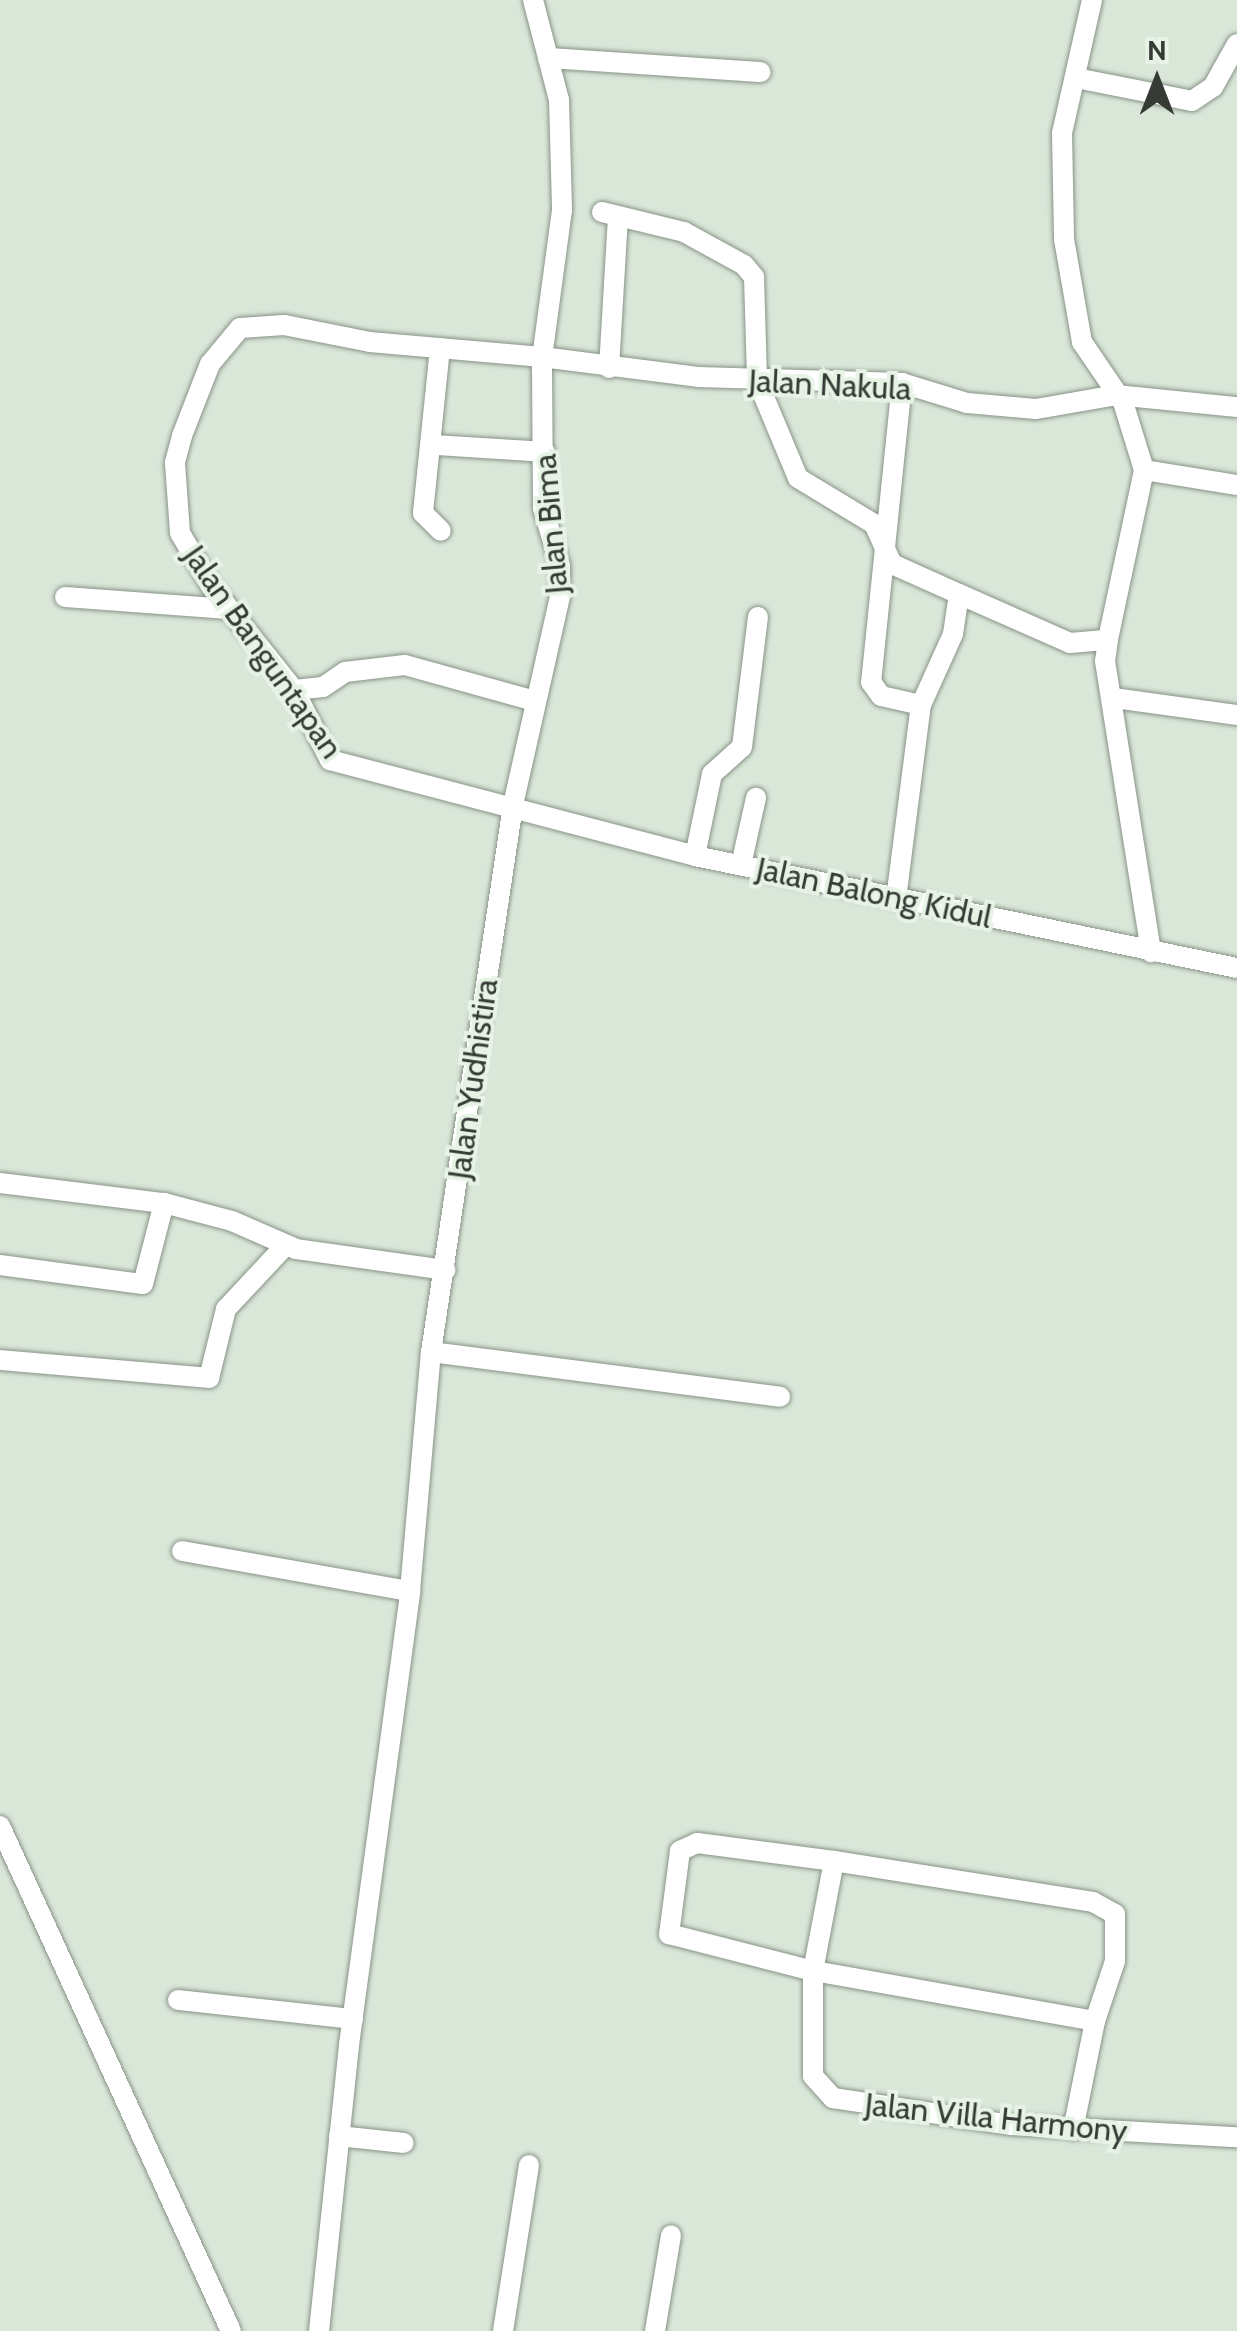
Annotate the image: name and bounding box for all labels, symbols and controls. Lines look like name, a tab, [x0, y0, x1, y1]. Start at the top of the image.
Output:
north arrow	[1107, 30, 1207, 130]
text: N	[1147, 33, 1167, 67]
street label: Jalan Nakula	[748, 362, 912, 408]
street label: Jalan Bima	[526, 452, 576, 596]
street label: Jalan Banguntapan	[175, 538, 351, 766]
street label: Jalan Balong Kidul	[753, 849, 995, 937]
street label: Jalan Yudhistira	[440, 976, 506, 1182]
street label: Jalan Villa Harmony	[863, 2085, 1129, 2151]

